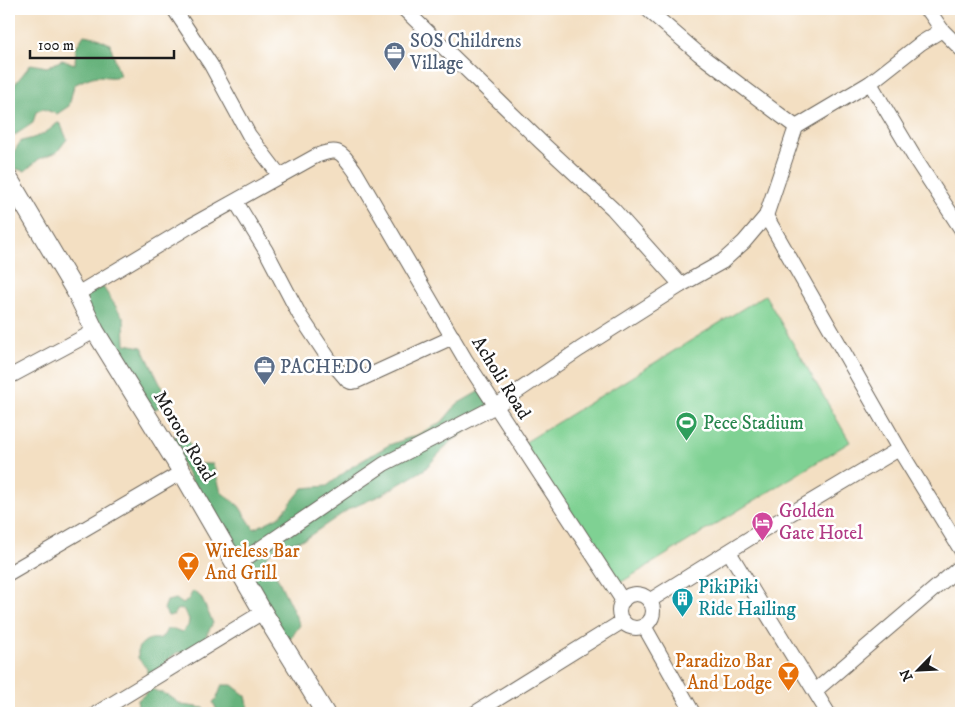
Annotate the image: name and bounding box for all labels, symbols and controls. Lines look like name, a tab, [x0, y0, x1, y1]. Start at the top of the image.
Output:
scale bar	[30, 28, 174, 60]
place label: SOS Childrens Village	[409, 30, 521, 75]
text: 100 m	[38, 36, 74, 55]
office icon: SOS Childrens Village	[382, 40, 406, 71]
street label: Acholi Road	[467, 332, 536, 424]
office icon: PACHEDO	[252, 355, 276, 386]
place label: PACHEDO	[280, 356, 372, 379]
street label: Moroto Road	[148, 387, 220, 486]
sports icon: Pece Stadium	[675, 411, 699, 442]
place label: Pece Stadium	[703, 412, 804, 435]
place label: Golden Gate Hotel	[779, 500, 863, 545]
hotel icon: Golden Gate Hotel	[751, 510, 775, 541]
place label: Wireless Bar And Grill	[204, 540, 300, 585]
bar icon: Wireless Bar And Grill	[177, 550, 201, 581]
place label: PikiPiki Ride Hailing	[698, 576, 796, 621]
building icon: PikiPiki Ride Hailing	[670, 586, 694, 617]
north arrow	[892, 644, 942, 694]
place label: Paradizo Bar And Lodge	[675, 650, 772, 695]
bar icon: Paradizo Bar And Lodge	[776, 660, 800, 691]
text: N	[896, 666, 918, 684]

